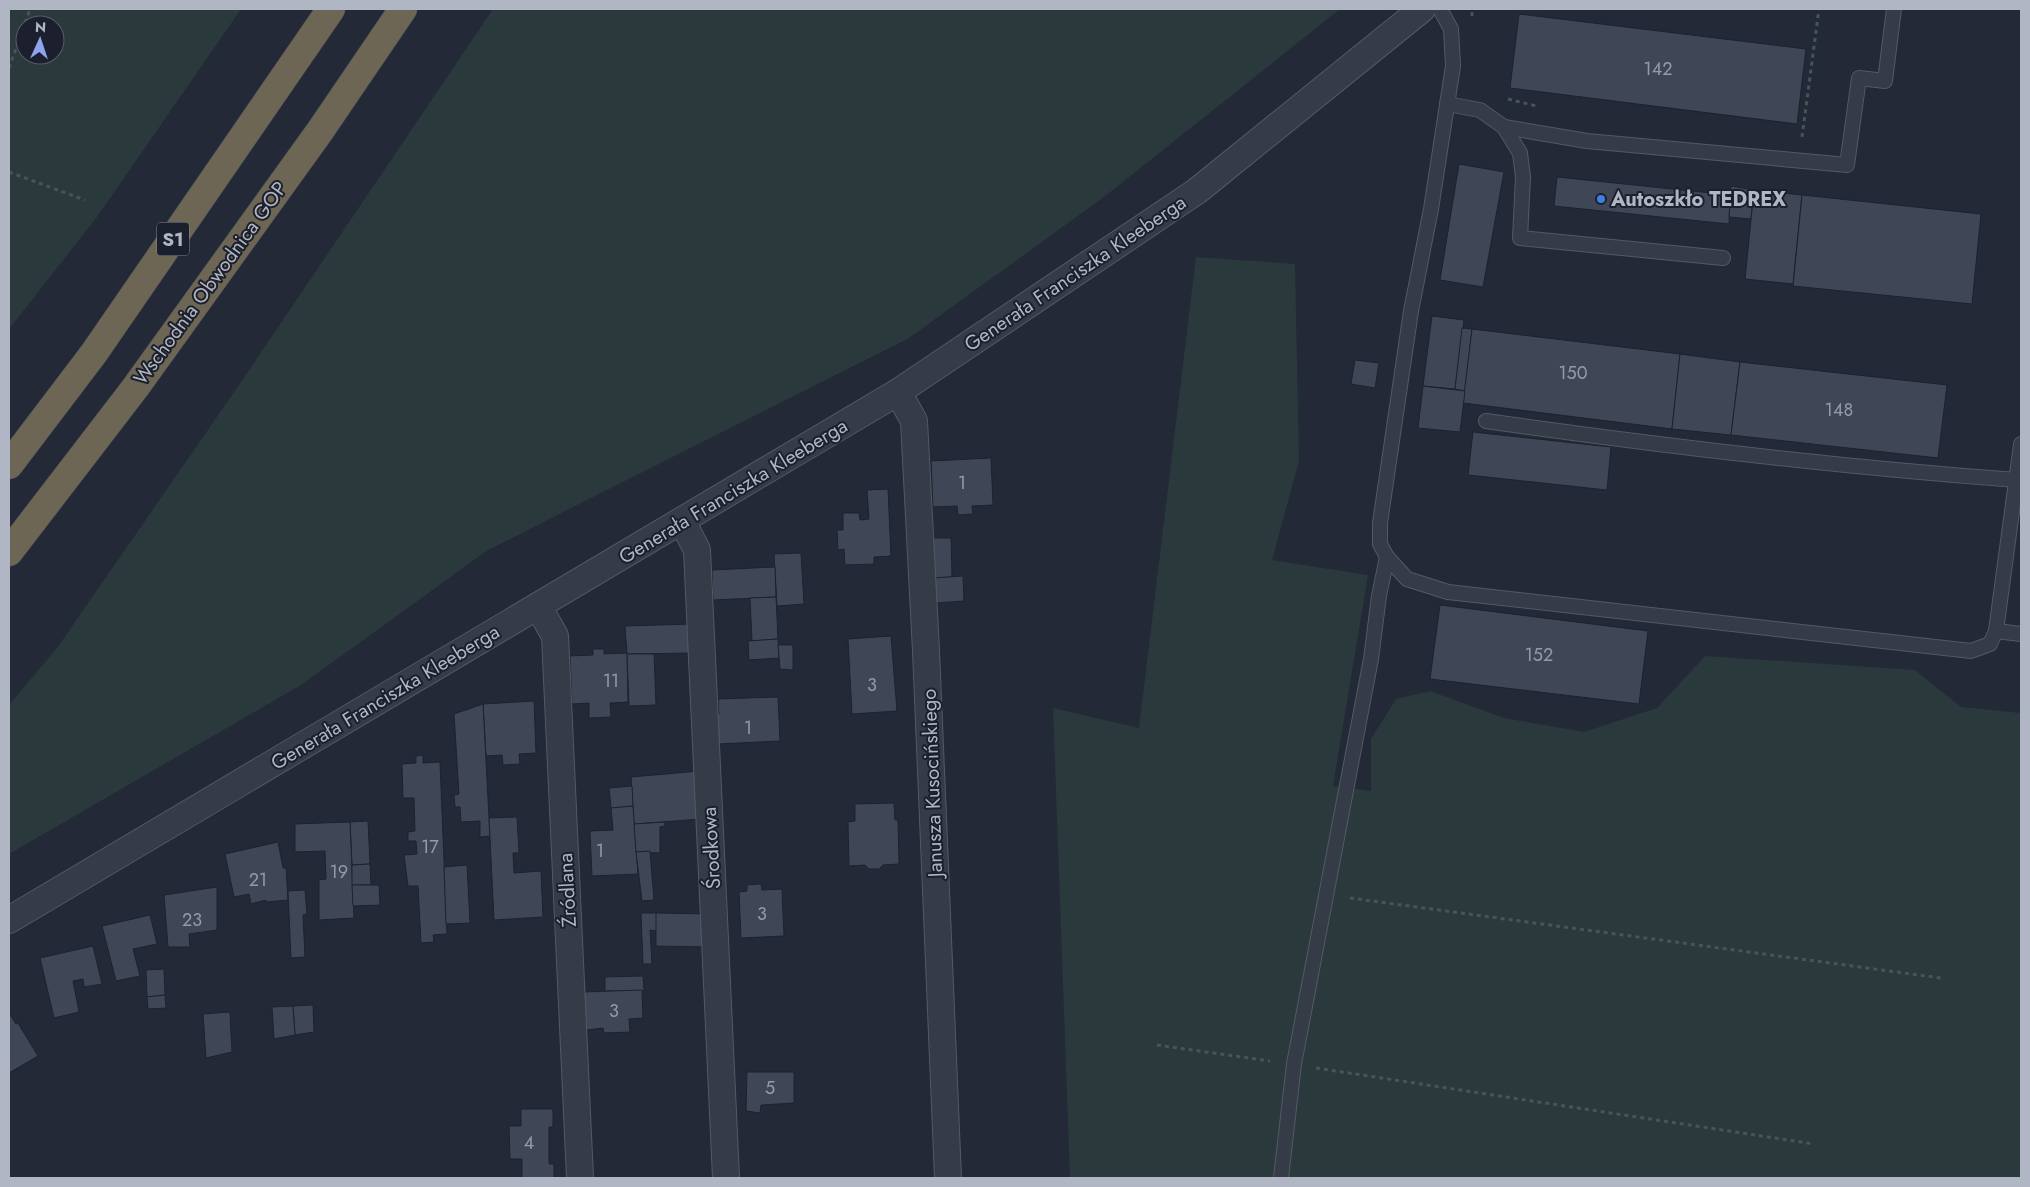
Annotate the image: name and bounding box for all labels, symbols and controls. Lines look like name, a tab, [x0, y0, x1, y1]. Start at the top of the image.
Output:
north arrow	[15, 15, 65, 65]
text: N	[35, 17, 47, 37]
house number: 142	[1644, 56, 1672, 82]
street label: Wschodnia Obwodnica GOP	[127, 176, 294, 391]
place label: Autoszkło TEDREX	[1610, 185, 1786, 214]
street label: Generała Franciszka Kleeberga	[959, 188, 1192, 359]
marker: Autoszkło TEDREX	[1595, 193, 1607, 205]
road number: S1	[157, 222, 189, 255]
house number: 150	[1558, 360, 1588, 386]
house number: 148	[1825, 397, 1853, 423]
street label: Generała Franciszka Kleeberga	[613, 412, 853, 571]
house number: 1	[958, 470, 966, 496]
street label: Generała Franciszka Kleeberga	[265, 618, 505, 777]
house number: 152	[1525, 642, 1553, 668]
house number: 11	[603, 668, 619, 694]
house number: 3	[867, 672, 877, 698]
street label: Janusza Kusocińskiego	[915, 688, 950, 881]
house number: 1	[744, 715, 752, 741]
street label: Środkowa	[695, 806, 728, 890]
house number: 17	[421, 834, 439, 860]
house number: 1	[596, 838, 604, 864]
street label: Źródlana	[551, 852, 584, 928]
house number: 19	[330, 859, 348, 885]
house number: 21	[249, 867, 267, 893]
house number: 3	[757, 901, 767, 927]
house number: 23	[182, 907, 202, 933]
house number: 3	[609, 998, 619, 1024]
house number: 5	[765, 1075, 775, 1101]
house number: 4	[524, 1130, 534, 1156]

